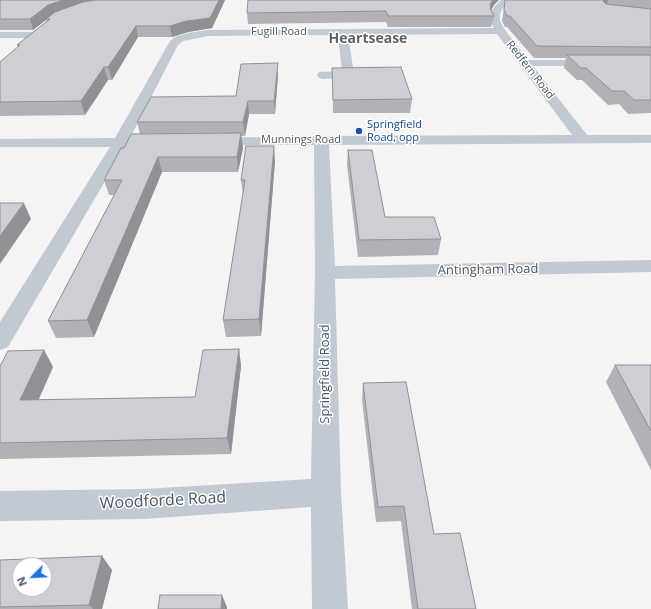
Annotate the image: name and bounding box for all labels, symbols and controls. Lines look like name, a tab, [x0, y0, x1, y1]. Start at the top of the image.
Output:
street label: Fugill Road	[251, 25, 307, 39]
district label: Heartsease	[329, 31, 407, 47]
street label: Redfern Road	[503, 38, 557, 102]
place label: Springfield Road, opp	[367, 118, 422, 144]
marker: Springfield Road, opp	[354, 126, 364, 136]
street label: Munnings Road	[261, 133, 341, 147]
street label: Antingham Road	[437, 261, 539, 279]
street label: Springfield Road	[317, 324, 333, 424]
street label: Woodforde Road	[99, 488, 227, 514]
north arrow	[12, 557, 52, 597]
text: N	[13, 575, 30, 589]

